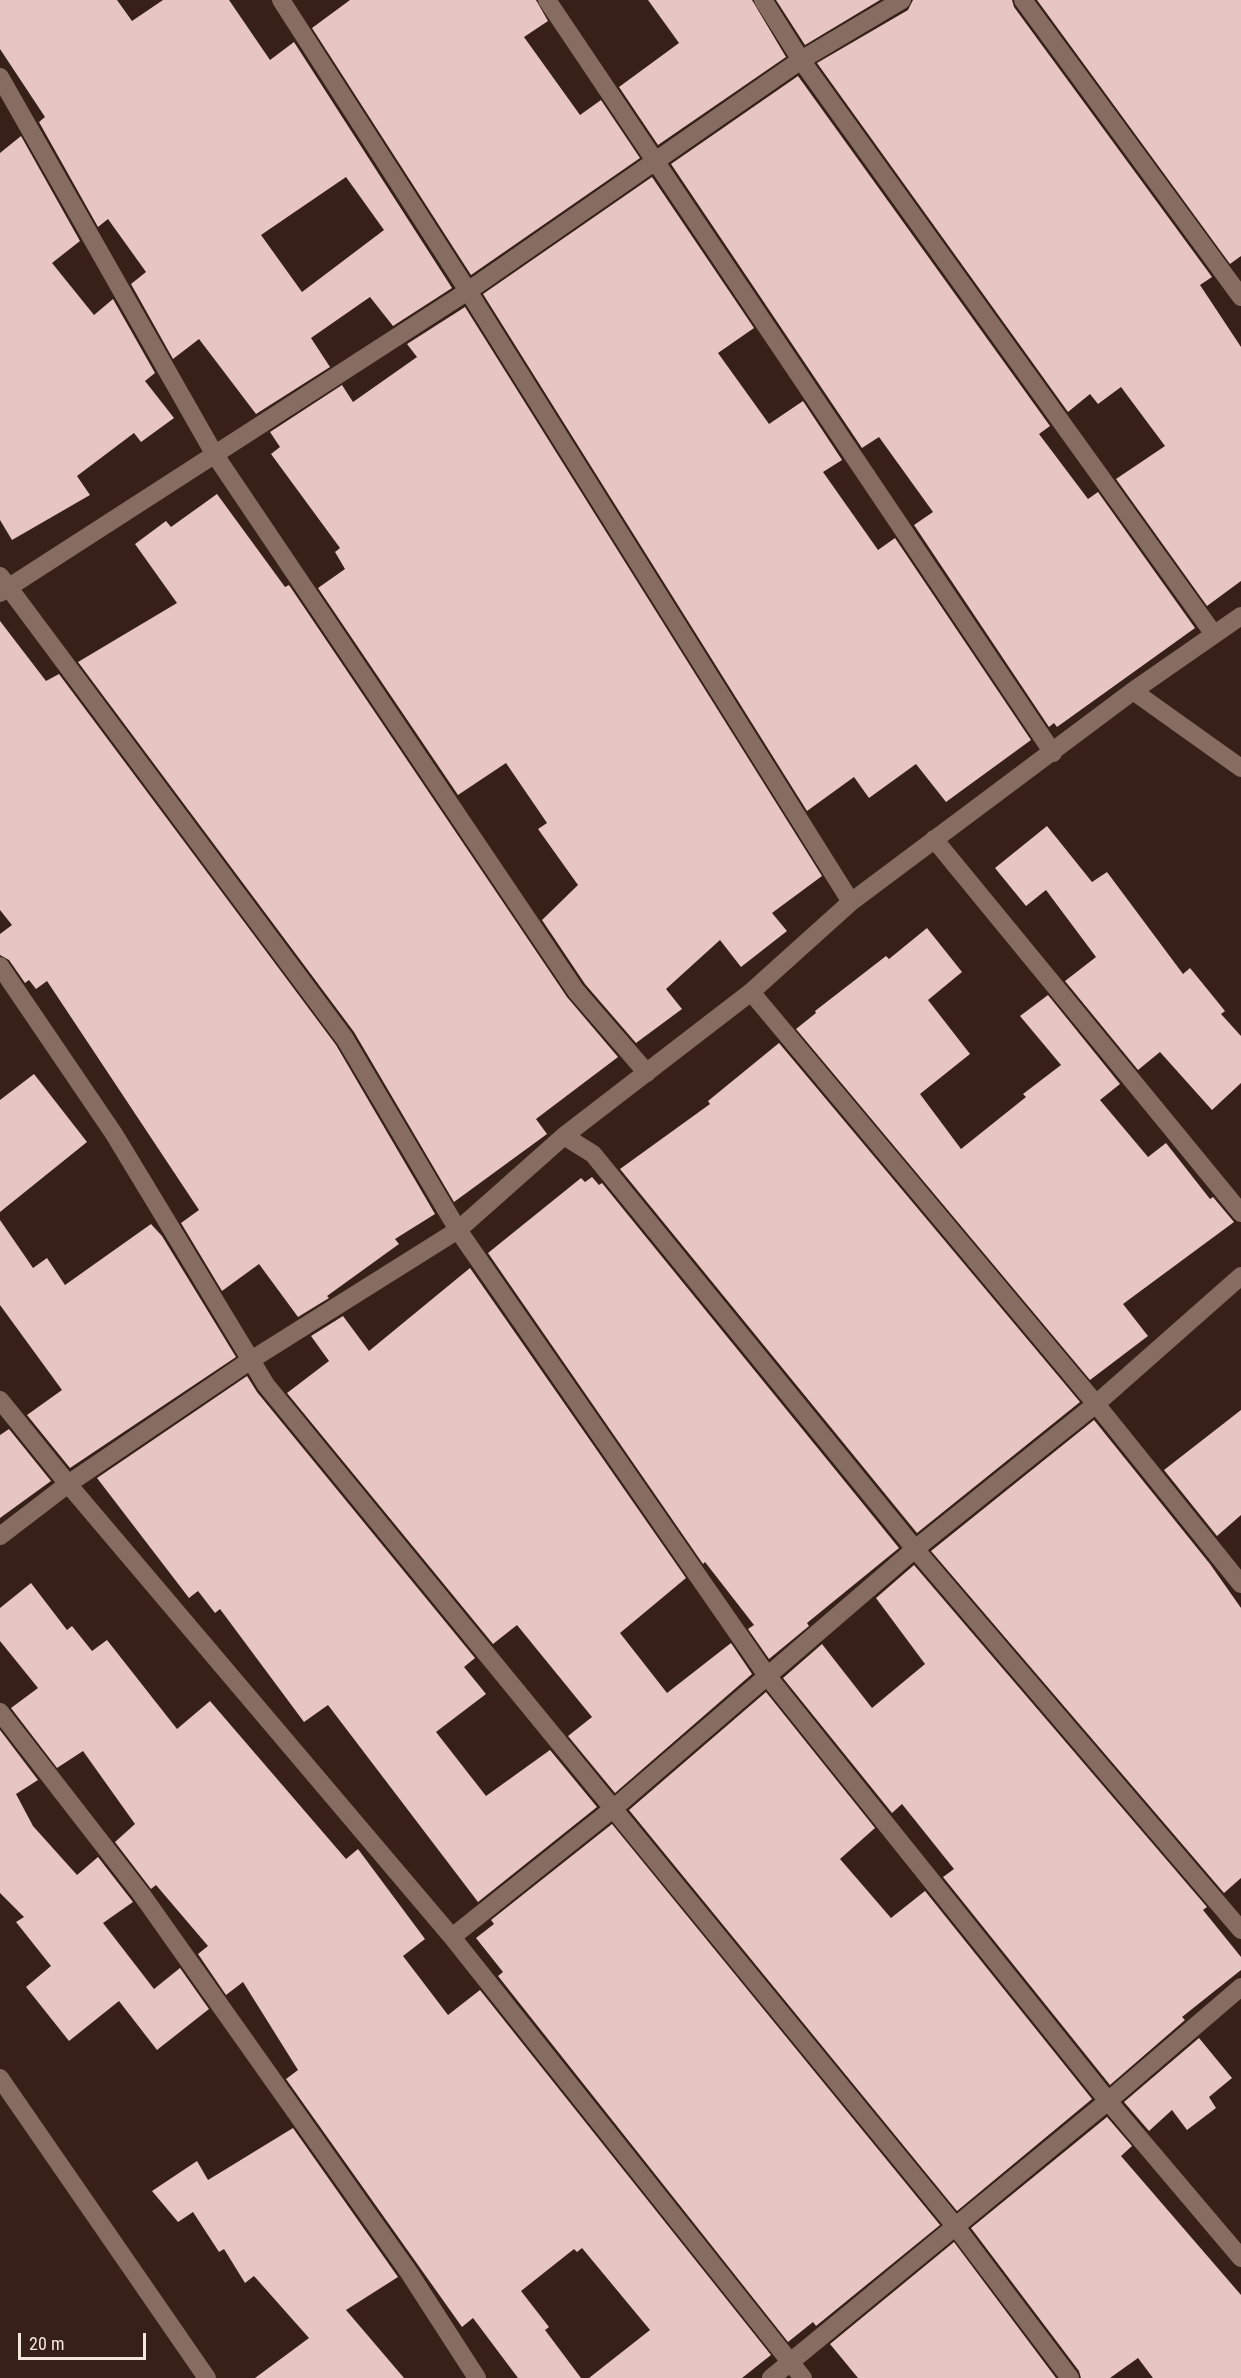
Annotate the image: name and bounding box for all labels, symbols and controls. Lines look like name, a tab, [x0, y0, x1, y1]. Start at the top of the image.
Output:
scale bar	[21, 2321, 148, 2359]
text: 20 m	[29, 2333, 64, 2354]

